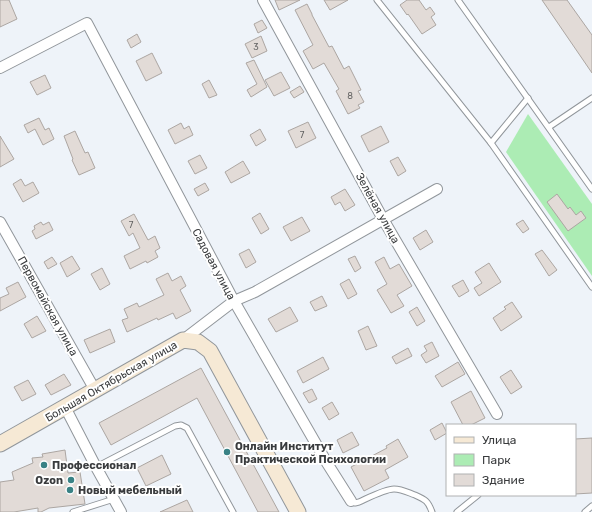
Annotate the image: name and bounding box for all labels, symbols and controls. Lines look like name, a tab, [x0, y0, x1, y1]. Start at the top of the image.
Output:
house number: 3	[253, 42, 259, 52]
house number: 8	[347, 91, 353, 101]
house number: 7	[300, 130, 305, 140]
street label: Зелёная улица	[353, 171, 402, 246]
house number: 7	[129, 220, 134, 230]
street label: Садовая улица	[189, 226, 238, 302]
street label: Первомайская улица	[15, 254, 80, 358]
street label: Большая Октябрьская улица	[43, 338, 180, 425]
legend	[446, 424, 576, 496]
text: Улица	[482, 433, 516, 447]
place label: Онлайн Институт Практической Психологии	[235, 440, 386, 466]
marker: Онлайн Институт Практической Психологии	[222, 447, 232, 457]
text: Парк	[482, 453, 511, 467]
place label: Профессионал	[52, 459, 136, 472]
marker: Профессионал	[39, 460, 49, 470]
text: Здание	[482, 473, 525, 487]
place label: Ozon	[35, 474, 63, 487]
marker: Ozon	[66, 475, 76, 485]
place label: Новый мебельный	[78, 484, 182, 497]
marker: Новый мебельный	[65, 485, 75, 495]

